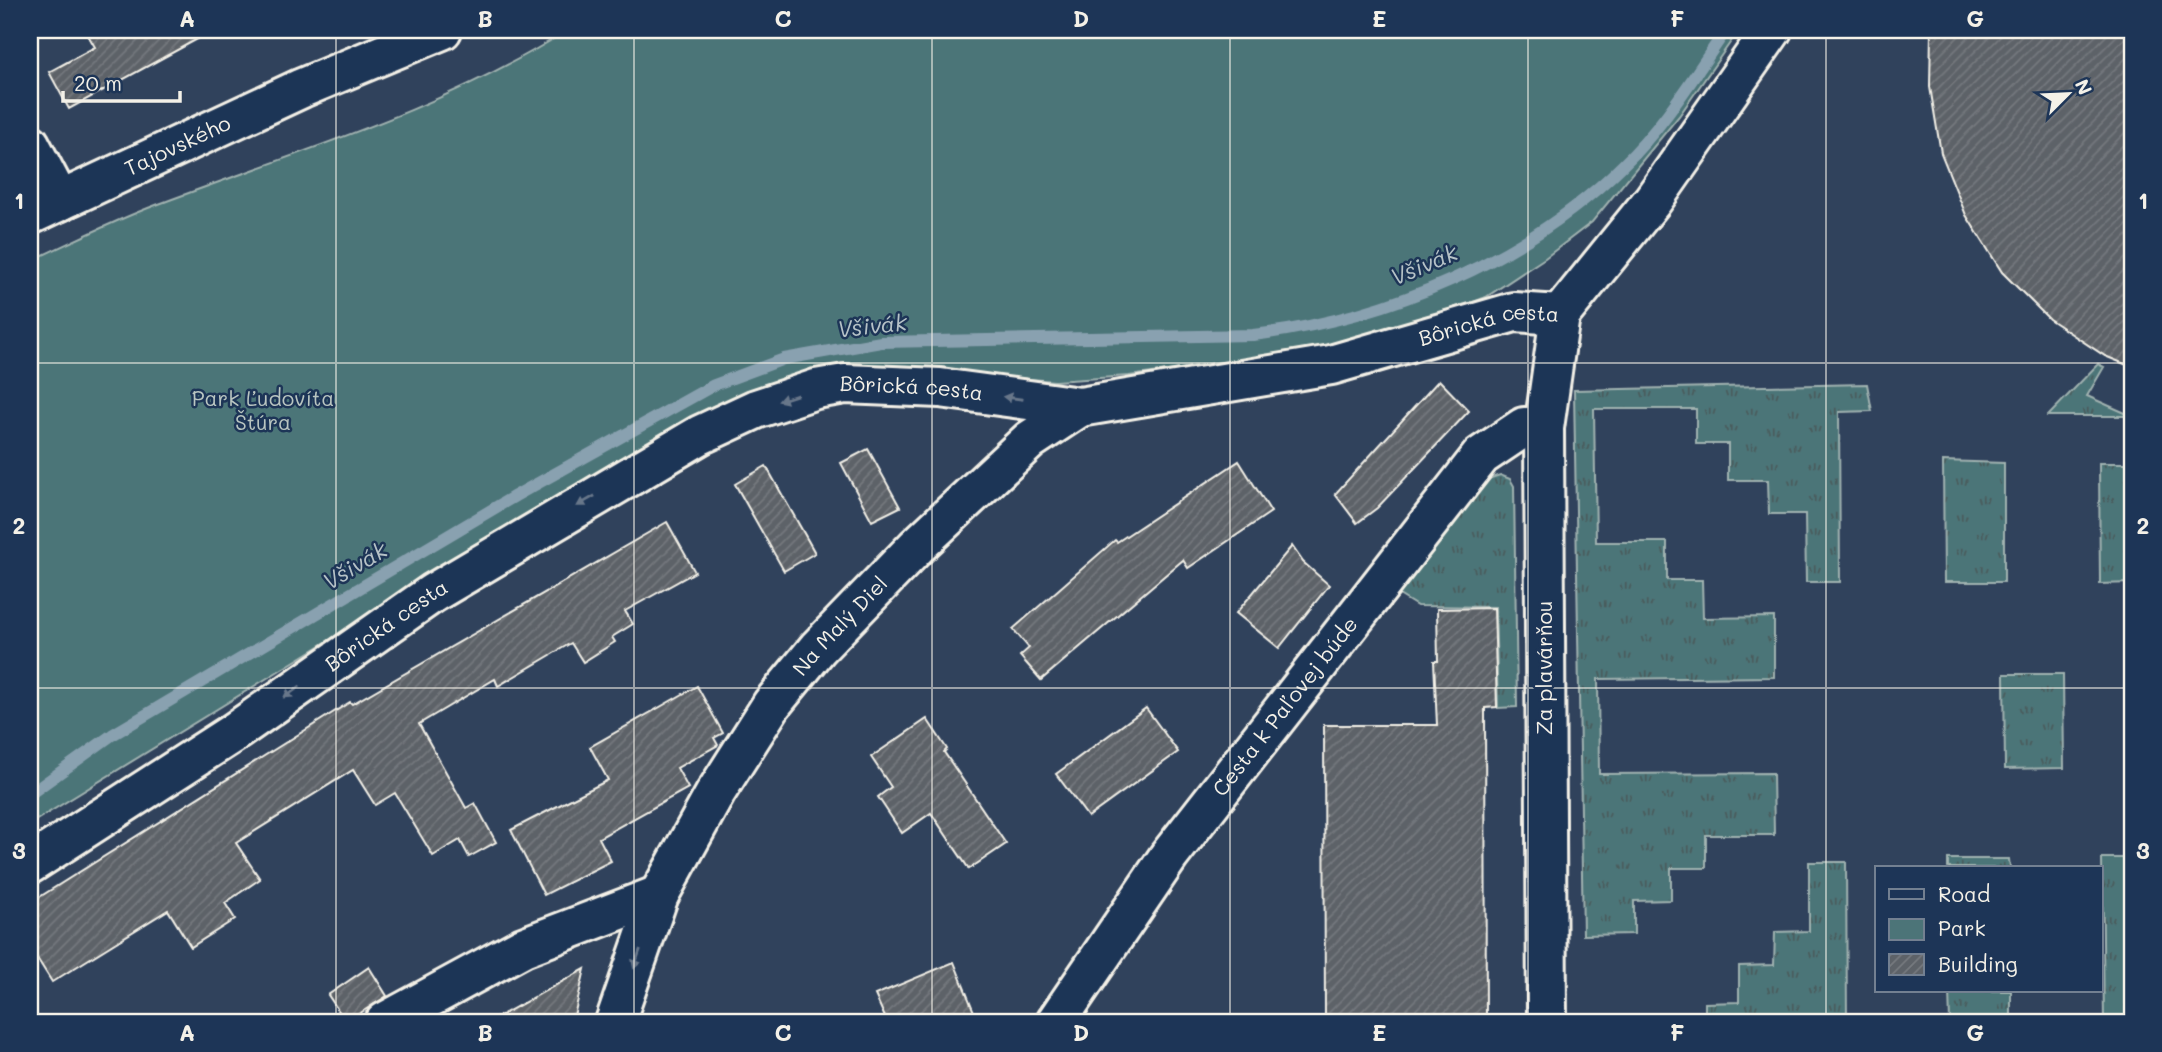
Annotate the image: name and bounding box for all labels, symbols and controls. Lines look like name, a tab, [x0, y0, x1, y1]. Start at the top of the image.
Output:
text: A	[179, 3, 195, 33]
text: B	[477, 3, 493, 33]
text: C	[774, 3, 792, 33]
text: D	[1073, 3, 1089, 33]
text: E	[1372, 3, 1386, 33]
text: F	[1670, 3, 1684, 33]
text: G	[1966, 3, 1984, 33]
scale bar	[63, 60, 180, 104]
north arrow	[2032, 60, 2102, 130]
text: 20 m	[74, 69, 122, 96]
text: N	[2070, 75, 2098, 99]
street label: Tajovského	[120, 108, 234, 181]
text: 1	[14, 185, 24, 215]
text: 1	[2138, 185, 2148, 215]
water label: Všivák	[1385, 236, 1463, 292]
street label: Bôrická cesta	[1415, 297, 1560, 351]
water label: Všivák	[835, 306, 909, 344]
street label: Bôrická cesta	[839, 369, 985, 406]
park label: Park Ľudovíta Štúra	[192, 384, 334, 435]
one-way arrow	[1002, 393, 1024, 404]
one-way arrow	[777, 394, 798, 404]
one-way arrow	[576, 495, 595, 507]
text: 2	[13, 510, 25, 540]
text: 2	[2137, 510, 2149, 540]
water label: Všivák	[317, 534, 393, 596]
street label: Na Malý Diel	[786, 570, 893, 681]
street label: Bôrická cesta	[319, 572, 452, 677]
street label: Za plavárňou	[1530, 601, 1557, 735]
street label: Cesta k Paľovej búde	[1206, 611, 1363, 801]
one-way arrow	[283, 685, 301, 699]
text: 3	[12, 835, 26, 865]
text: 3	[2136, 835, 2150, 865]
legend	[1875, 866, 2102, 992]
text: Road	[1938, 880, 1990, 907]
text: Park	[1938, 914, 1986, 941]
one-way arrow	[631, 948, 642, 969]
text: Building	[1938, 950, 2018, 977]
text: A	[179, 1017, 195, 1047]
text: B	[477, 1017, 493, 1047]
text: C	[774, 1017, 792, 1047]
text: D	[1073, 1017, 1089, 1047]
text: E	[1372, 1017, 1386, 1047]
text: F	[1670, 1017, 1684, 1047]
text: G	[1966, 1017, 1984, 1047]

